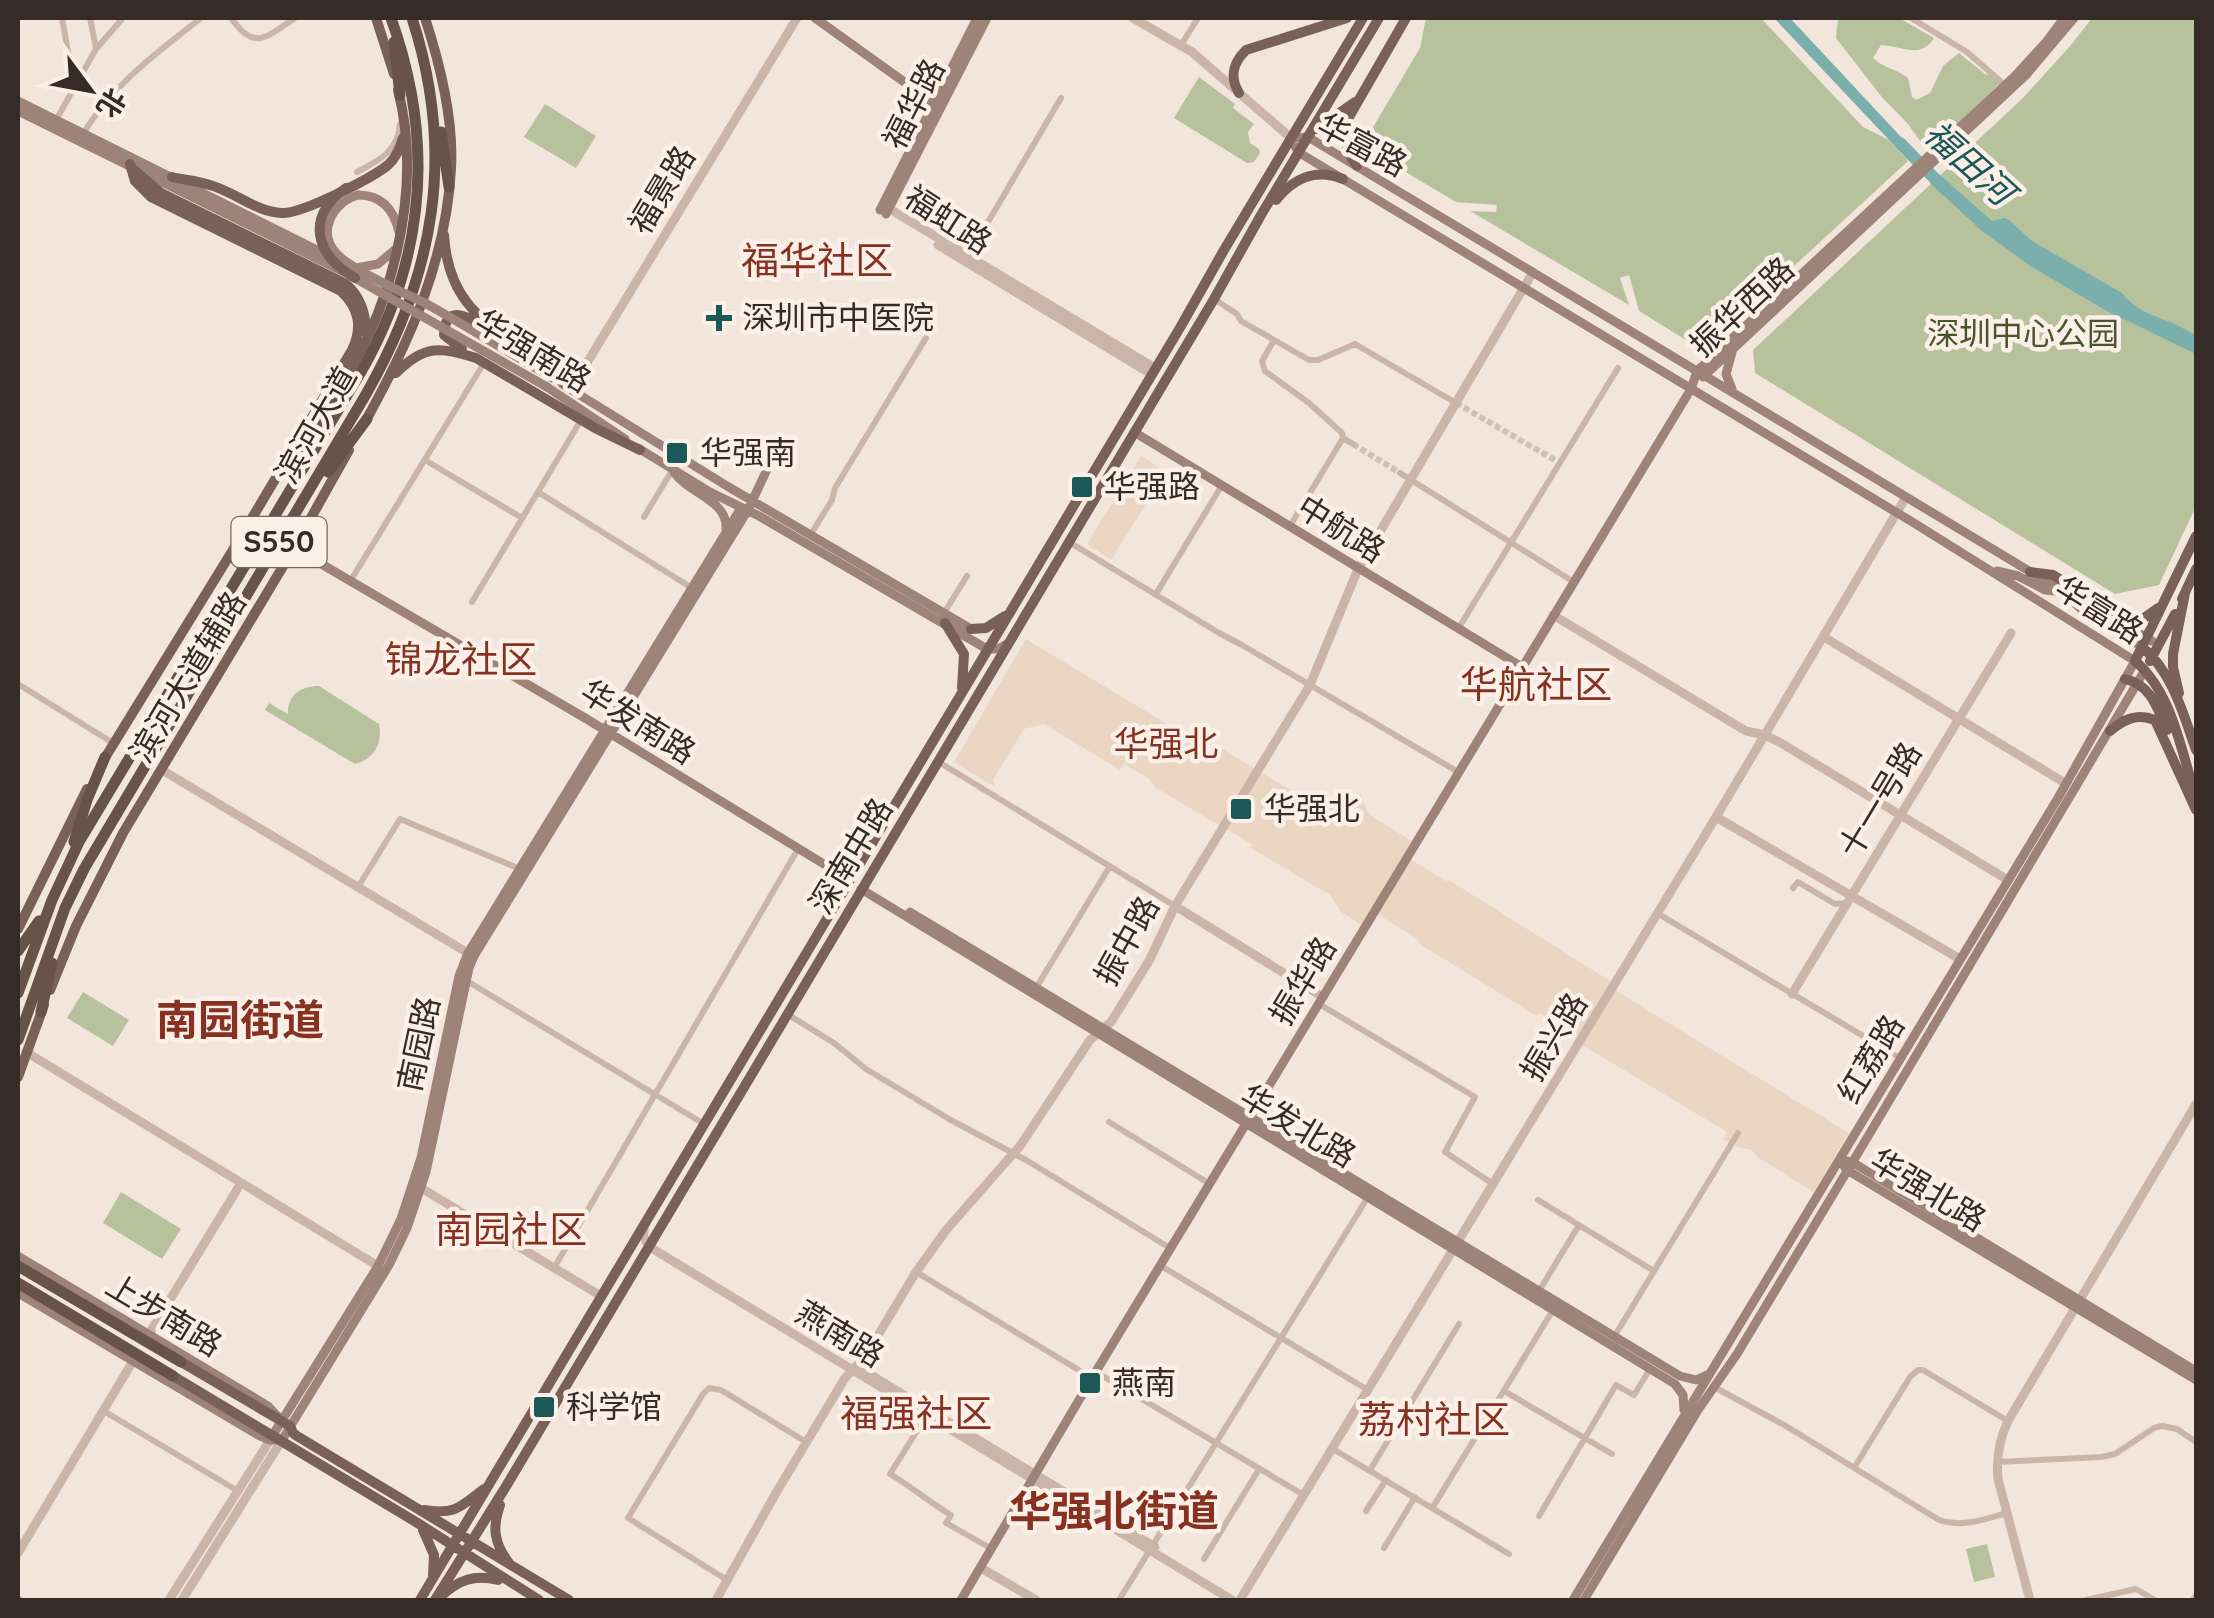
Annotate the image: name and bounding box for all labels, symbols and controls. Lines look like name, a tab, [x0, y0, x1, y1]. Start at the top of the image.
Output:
north arrow	[40, 40, 140, 140]
street label: 福华路	[873, 52, 953, 155]
text: 北	[89, 82, 134, 125]
street label: 华富路	[1311, 104, 1414, 184]
water label: 福田河	[1916, 111, 2028, 218]
street label: 福景路	[619, 138, 703, 241]
street label: 福虹路	[897, 176, 1000, 262]
district label: 福华社区	[741, 236, 893, 284]
street label: 振华西路	[1681, 248, 1802, 365]
place label: 深圳市中医院	[742, 297, 934, 337]
street label: 华强南路	[468, 300, 599, 400]
marker: 深圳市中医院	[706, 305, 732, 331]
park label: 深圳中心公园	[1927, 313, 2119, 353]
street label: 滨河大道	[266, 359, 364, 490]
place label: 华强南	[700, 432, 796, 472]
marker: 华强南	[664, 440, 690, 466]
place label: 华强路	[1104, 466, 1200, 506]
marker: 华强路	[1069, 474, 1095, 500]
street label: 中航路	[1290, 486, 1393, 571]
road number: S550	[232, 517, 326, 567]
street label: 华富路	[2048, 567, 2151, 652]
street label: 滨河大道辅路	[121, 584, 254, 769]
district label: 锦龙社区	[385, 635, 537, 683]
district label: 华航社区	[1460, 660, 1612, 708]
street label: 华发南路	[574, 670, 703, 772]
district label: 华强北	[1113, 721, 1219, 765]
street label: 十一号路	[1829, 734, 1929, 865]
place label: 华强北	[1264, 788, 1360, 828]
street label: 深南中路	[800, 790, 900, 921]
marker: 华强北	[1228, 796, 1254, 822]
street label: 振中路	[1085, 889, 1167, 992]
street label: 振华路	[1260, 929, 1344, 1032]
street label: 振兴路	[1511, 985, 1595, 1088]
district label: 南园街道	[156, 993, 324, 1046]
street label: 南园路	[388, 993, 448, 1095]
street label: 红荔路	[1828, 1007, 1912, 1110]
street label: 华发北路	[1233, 1075, 1364, 1175]
street label: 华强北路	[1863, 1139, 1994, 1239]
district label: 南园社区	[435, 1205, 587, 1253]
street label: 上步南路	[99, 1264, 230, 1364]
street label: 燕南路	[789, 1291, 892, 1375]
place label: 燕南	[1112, 1362, 1176, 1402]
marker: 燕南	[1077, 1370, 1103, 1396]
place label: 科学馆	[566, 1386, 662, 1426]
district label: 福强社区	[840, 1389, 992, 1437]
marker: 科学馆	[531, 1394, 557, 1420]
district label: 荔村社区	[1358, 1395, 1510, 1443]
district label: 华强北街道	[1009, 1484, 1219, 1537]

